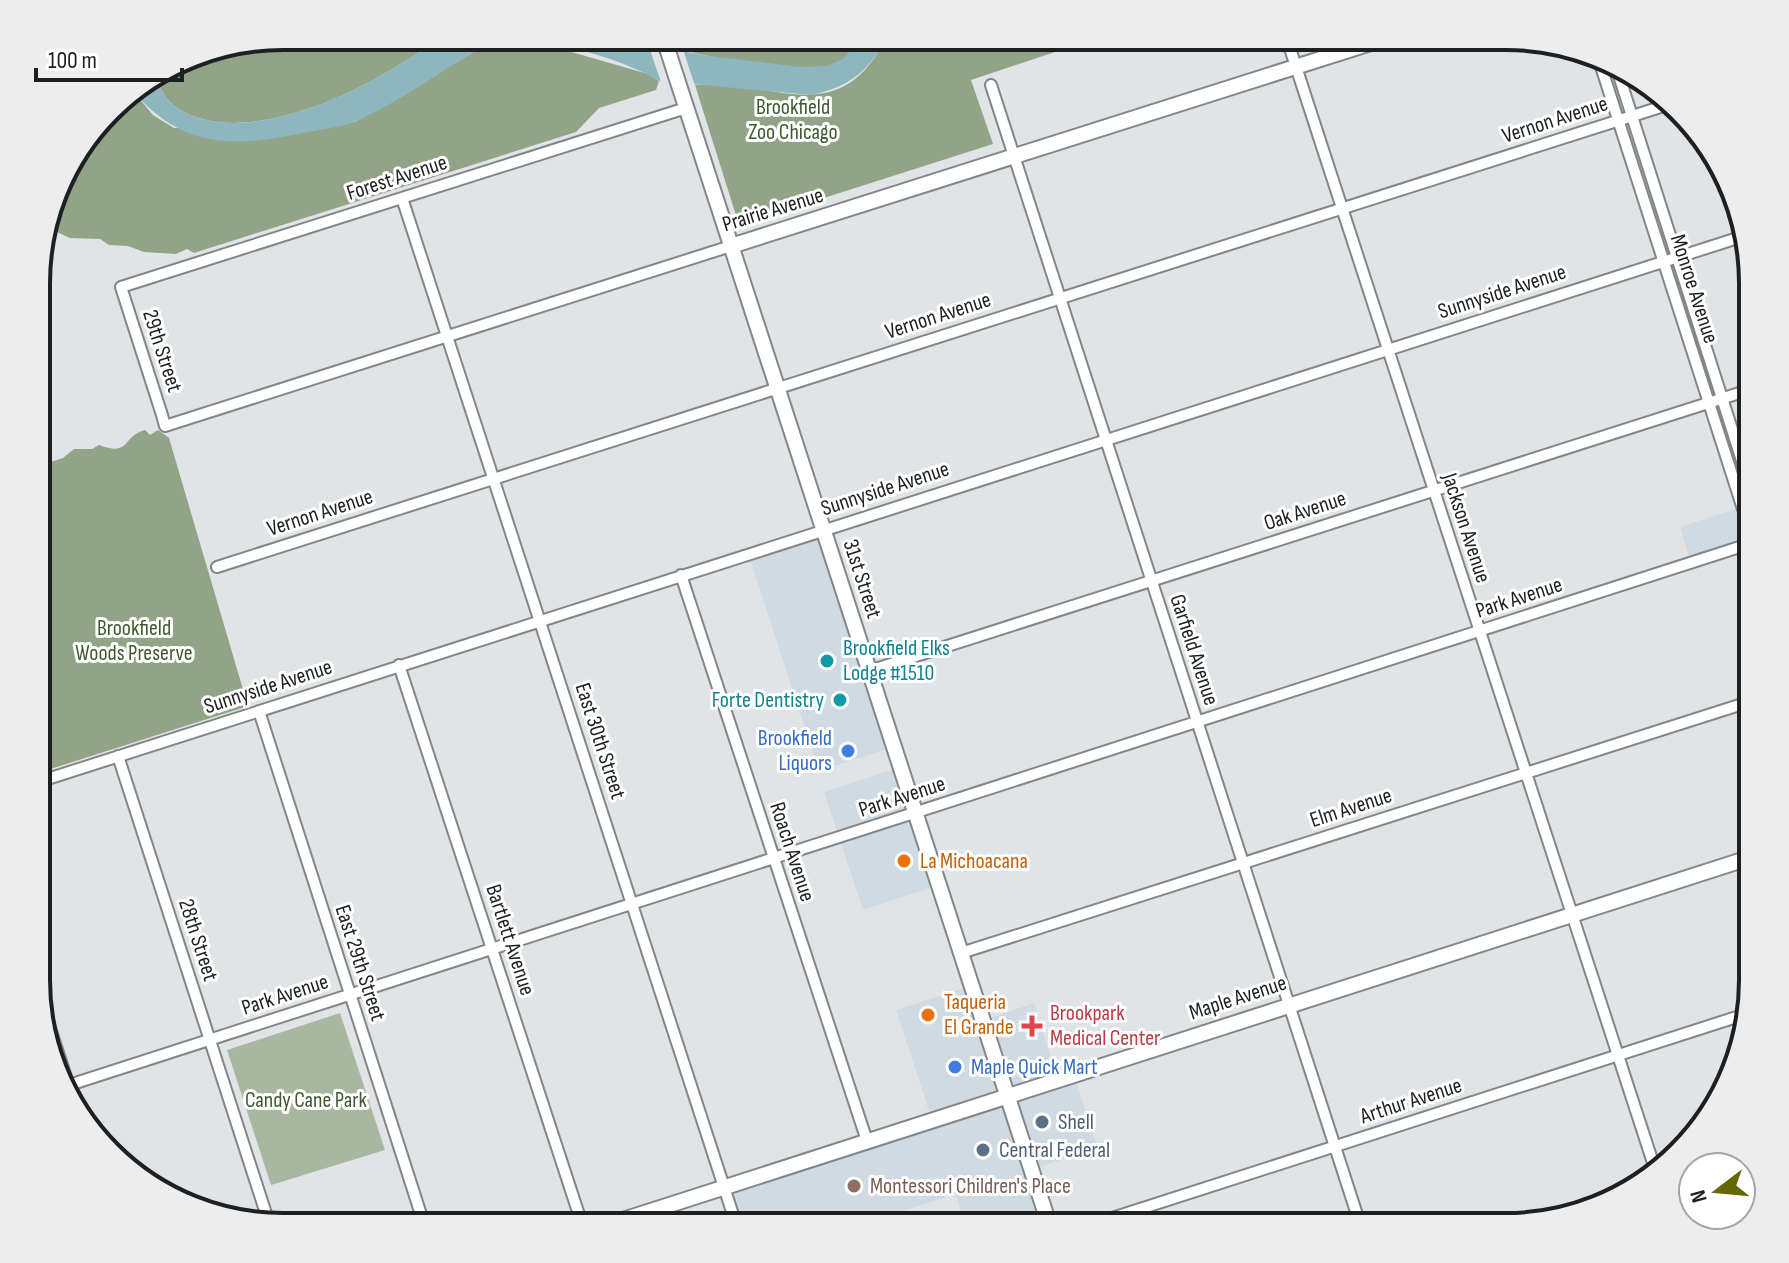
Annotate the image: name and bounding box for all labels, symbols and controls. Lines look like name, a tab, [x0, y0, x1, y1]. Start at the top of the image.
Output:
scale bar	[36, 32, 182, 82]
text: 100 m	[48, 46, 97, 75]
street label: Vernon Avenue	[1499, 90, 1611, 150]
park label: Brookfield Zoo Chicago	[748, 94, 838, 146]
street label: Forest Avenue	[343, 149, 451, 207]
street label: Prairie Avenue	[719, 182, 827, 238]
street label: Monroe Avenue	[1664, 231, 1724, 347]
street label: Sunnyside Avenue	[1435, 259, 1569, 325]
street label: Vernon Avenue	[882, 286, 994, 346]
street label: 29th Street	[136, 306, 188, 396]
street label: Sunnyside Avenue	[818, 456, 952, 522]
street label: Jackson Avenue	[1435, 469, 1496, 586]
street label: Vernon Avenue	[264, 483, 376, 543]
street label: Oak Avenue	[1260, 485, 1350, 537]
street label: 31st Street	[837, 536, 888, 622]
street label: Park Avenue	[1472, 571, 1566, 625]
street label: Garfield Avenue	[1163, 591, 1225, 709]
park label: Brookfield Woods Preserve	[75, 615, 193, 667]
place label: Brookfield Elks Lodge #1510	[843, 635, 950, 687]
marker: Brookfield Elks Lodge #1510	[818, 652, 836, 670]
street label: Sunnyside Avenue	[201, 654, 335, 720]
street label: East 30th Street	[569, 680, 632, 803]
place label: Forte Dentistry	[712, 687, 825, 714]
marker: Forte Dentistry	[831, 691, 849, 709]
place label: Brookfield Liquors	[758, 725, 832, 777]
marker: Brookfield Liquors	[839, 742, 857, 760]
street label: Park Avenue	[855, 770, 949, 824]
street label: Elm Avenue	[1307, 782, 1395, 834]
street label: Roach Avenue	[763, 799, 821, 905]
place label: La Michoacana	[920, 848, 1028, 875]
marker: La Michoacana	[895, 852, 913, 870]
street label: Bartlett Avenue	[479, 881, 541, 999]
street label: 28th Street	[172, 896, 224, 985]
street label: East 29th Street	[329, 902, 392, 1025]
street label: Park Avenue	[238, 968, 332, 1022]
street label: Maple Avenue	[1186, 970, 1290, 1026]
place label: Taqueria El Grande	[944, 989, 1014, 1041]
place label: Brookpark Medical Center	[1050, 1000, 1160, 1052]
marker: Taqueria El Grande	[919, 1006, 937, 1024]
marker: Brookpark Medical Center	[1021, 1015, 1043, 1037]
place label: Maple Quick Mart	[971, 1054, 1098, 1081]
marker: Maple Quick Mart	[946, 1058, 964, 1076]
street label: Arthur Avenue	[1356, 1072, 1465, 1130]
park label: Candy Cane Park	[245, 1087, 368, 1114]
place label: Shell	[1058, 1109, 1094, 1136]
marker: Shell	[1033, 1113, 1051, 1131]
place label: Central Federal	[999, 1137, 1110, 1164]
marker: Central Federal	[974, 1141, 992, 1159]
north arrow	[1677, 1151, 1757, 1231]
place label: Montessori Children's Place	[870, 1173, 1071, 1200]
marker: Montessori Children's Place	[845, 1177, 863, 1195]
text: N	[1685, 1187, 1714, 1205]

